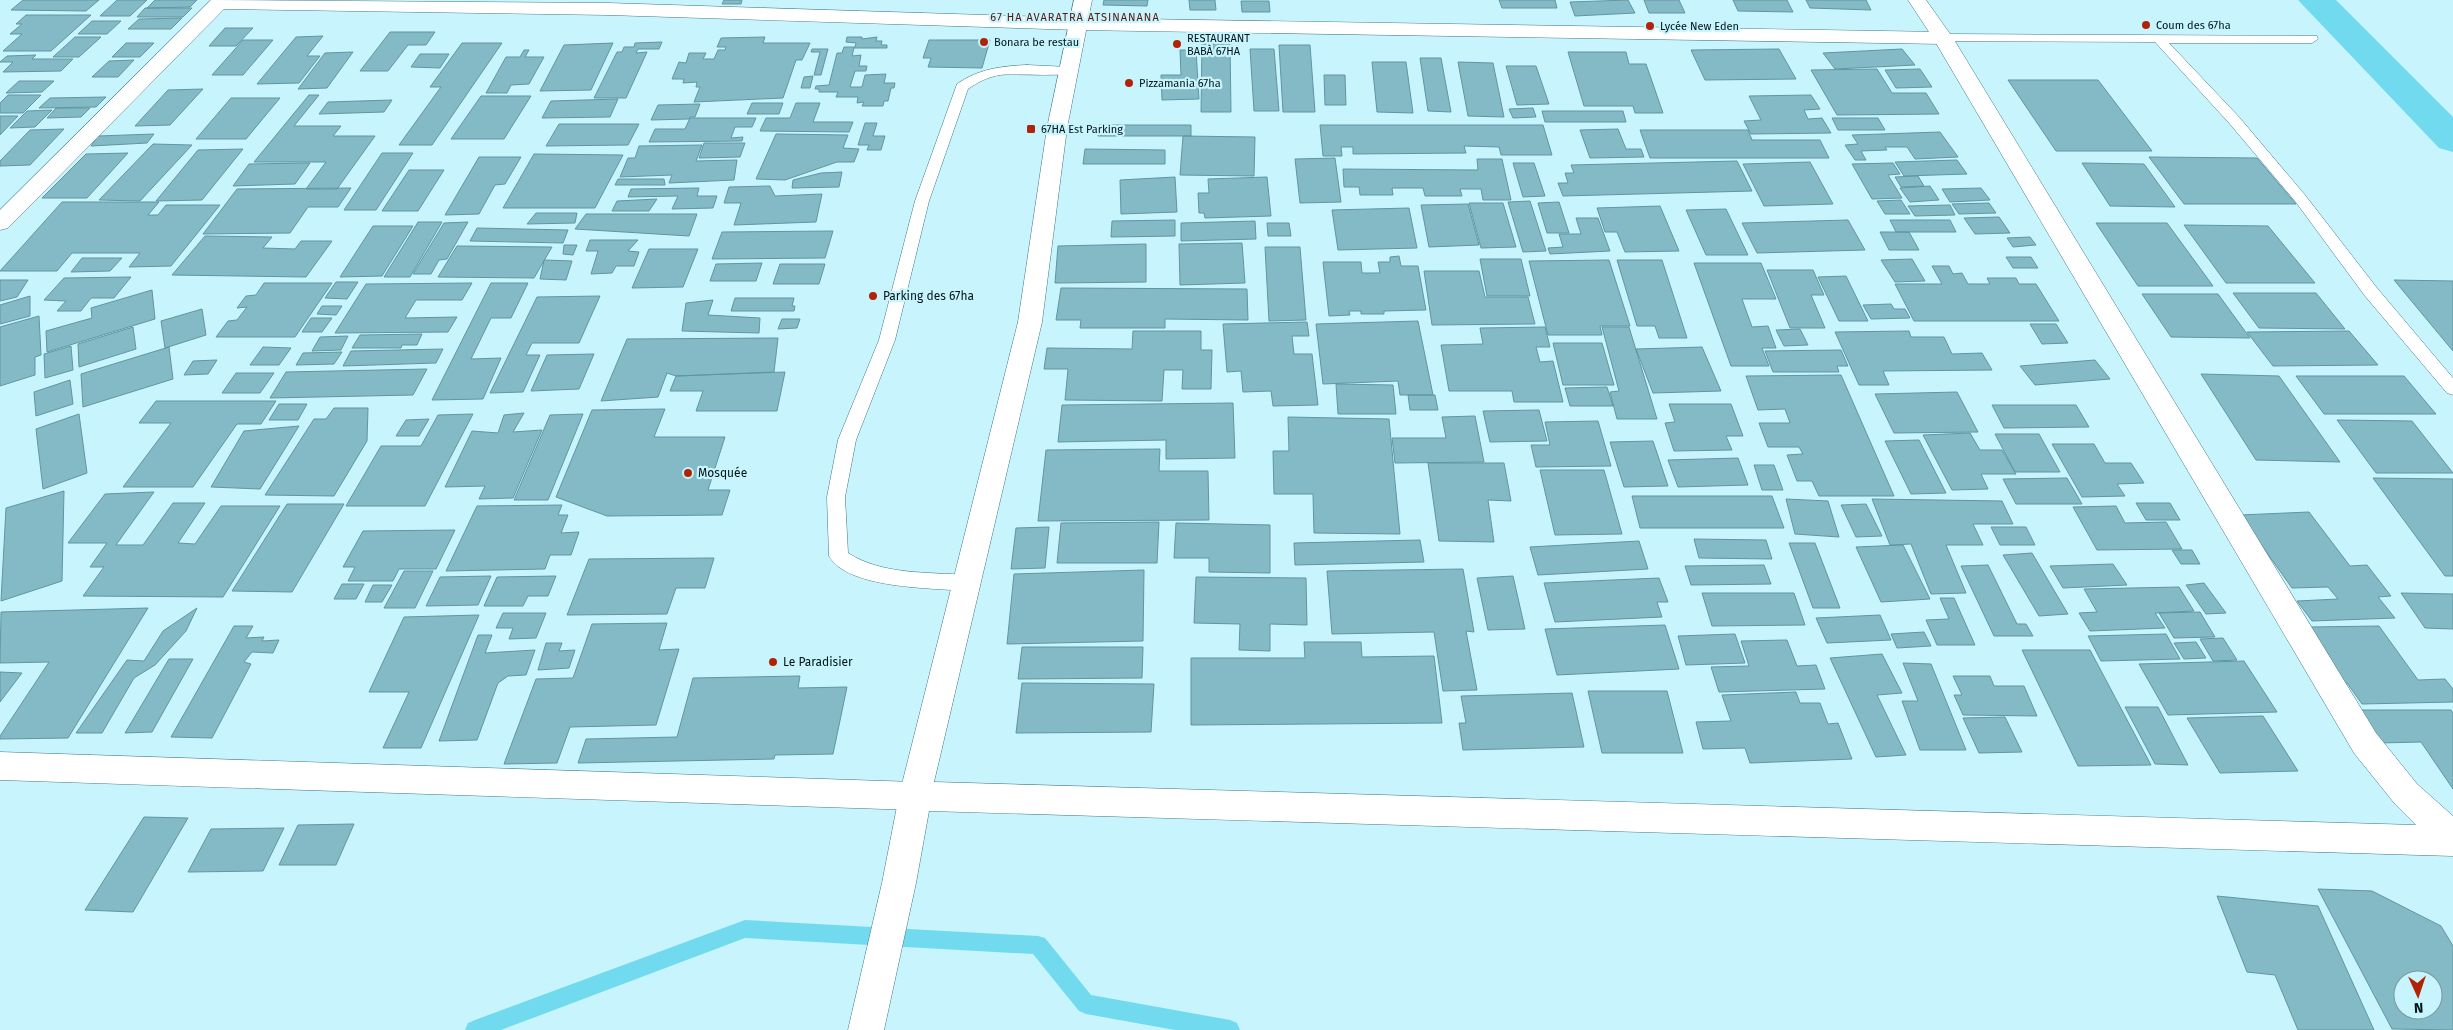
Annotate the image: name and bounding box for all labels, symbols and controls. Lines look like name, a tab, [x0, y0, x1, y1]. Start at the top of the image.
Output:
district label: 67 HA AVARATRA ATSINANANA	[990, 11, 1160, 24]
marker: Coum des 67ha	[2140, 19, 2152, 31]
place label: Coum des 67ha	[2156, 19, 2231, 32]
marker: Lycée New Eden	[1644, 20, 1656, 32]
place label: Lycée New Eden	[1660, 20, 1739, 33]
place label: RESTAURANT BABÀ 67HA	[1187, 32, 1250, 58]
marker: Bonara be restau	[978, 36, 990, 48]
place label: Bonara be restau	[994, 36, 1079, 49]
marker: RESTAURANT BABÀ 67HA	[1171, 38, 1183, 50]
marker: Pizzamania 67ha	[1123, 77, 1135, 89]
place label: Pizzamania 67ha	[1139, 77, 1221, 90]
marker: 67HA Est Parking	[1025, 123, 1037, 135]
place label: 67HA Est Parking	[1041, 123, 1123, 136]
place label: Parking des 67ha	[883, 289, 974, 303]
marker: Parking des 67ha	[867, 290, 879, 302]
place label: Mosquée	[698, 466, 747, 480]
marker: Mosquée	[682, 467, 694, 479]
place label: Le Paradisier	[783, 655, 853, 669]
marker: Le Paradisier	[767, 656, 779, 668]
north arrow	[2393, 970, 2443, 1020]
text: N	[2414, 999, 2424, 1016]

